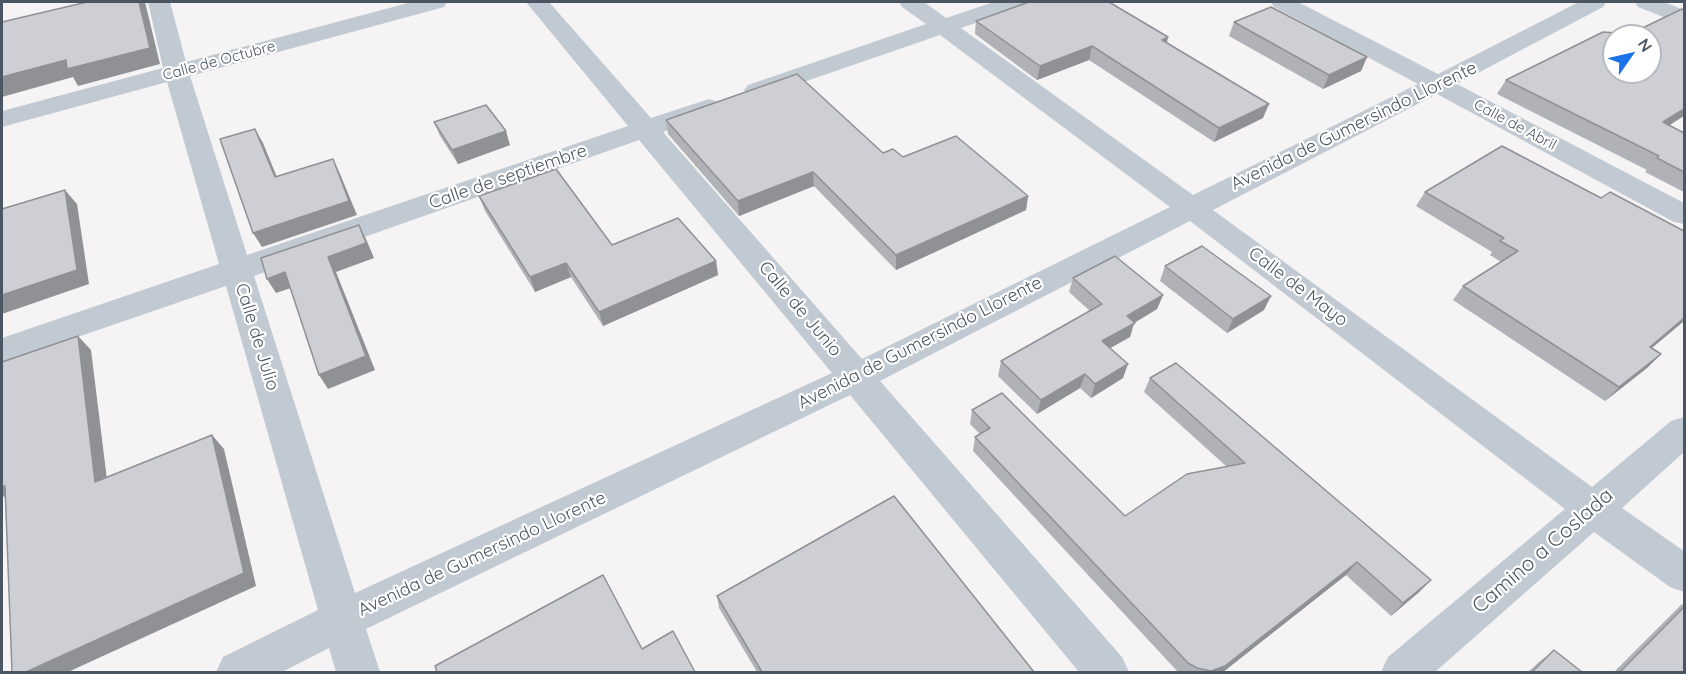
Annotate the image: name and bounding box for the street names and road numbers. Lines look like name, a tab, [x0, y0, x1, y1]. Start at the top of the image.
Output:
street label: Calle de Octubre	[161, 37, 277, 85]
street label: Avenida de Gumersindo Llorente	[1227, 57, 1481, 195]
street label: Calle de Abril	[1471, 96, 1559, 154]
street label: Calle de septiembre	[426, 140, 590, 214]
street label: Calle de Mayo	[1244, 243, 1352, 331]
street label: Calle de Junio	[754, 257, 846, 361]
street label: Avenida de Gumersindo Llorente	[794, 272, 1046, 414]
street label: Calle de Julio	[230, 281, 284, 393]
street label: Camino a Coslada	[1467, 483, 1619, 619]
street label: Avenida de Gumersindo Llorente	[355, 487, 609, 621]

